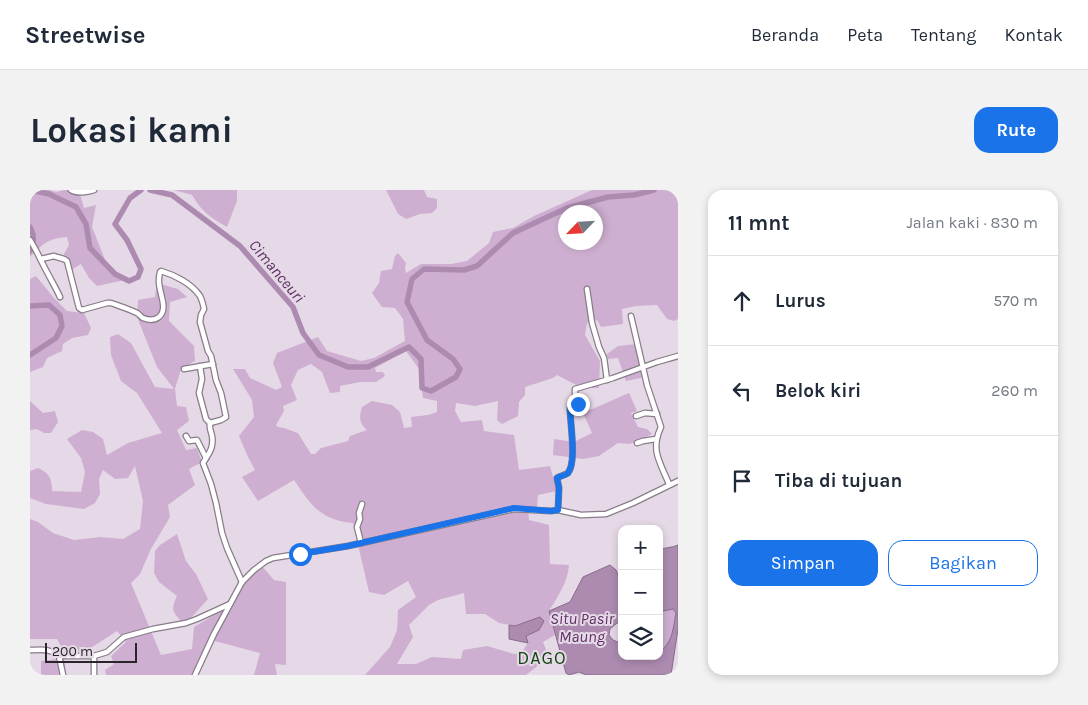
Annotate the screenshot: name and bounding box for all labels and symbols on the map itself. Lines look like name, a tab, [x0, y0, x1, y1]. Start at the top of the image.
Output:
north arrow	[558, 205, 603, 250]
water label: Cimanceuri	[245, 236, 309, 306]
route end	[567, 393, 590, 416]
route start	[289, 543, 312, 566]
water label: Situ Pasir Maung	[550, 609, 614, 646]
scale bar	[45, 640, 138, 663]
district label: DAGO	[517, 647, 567, 669]

